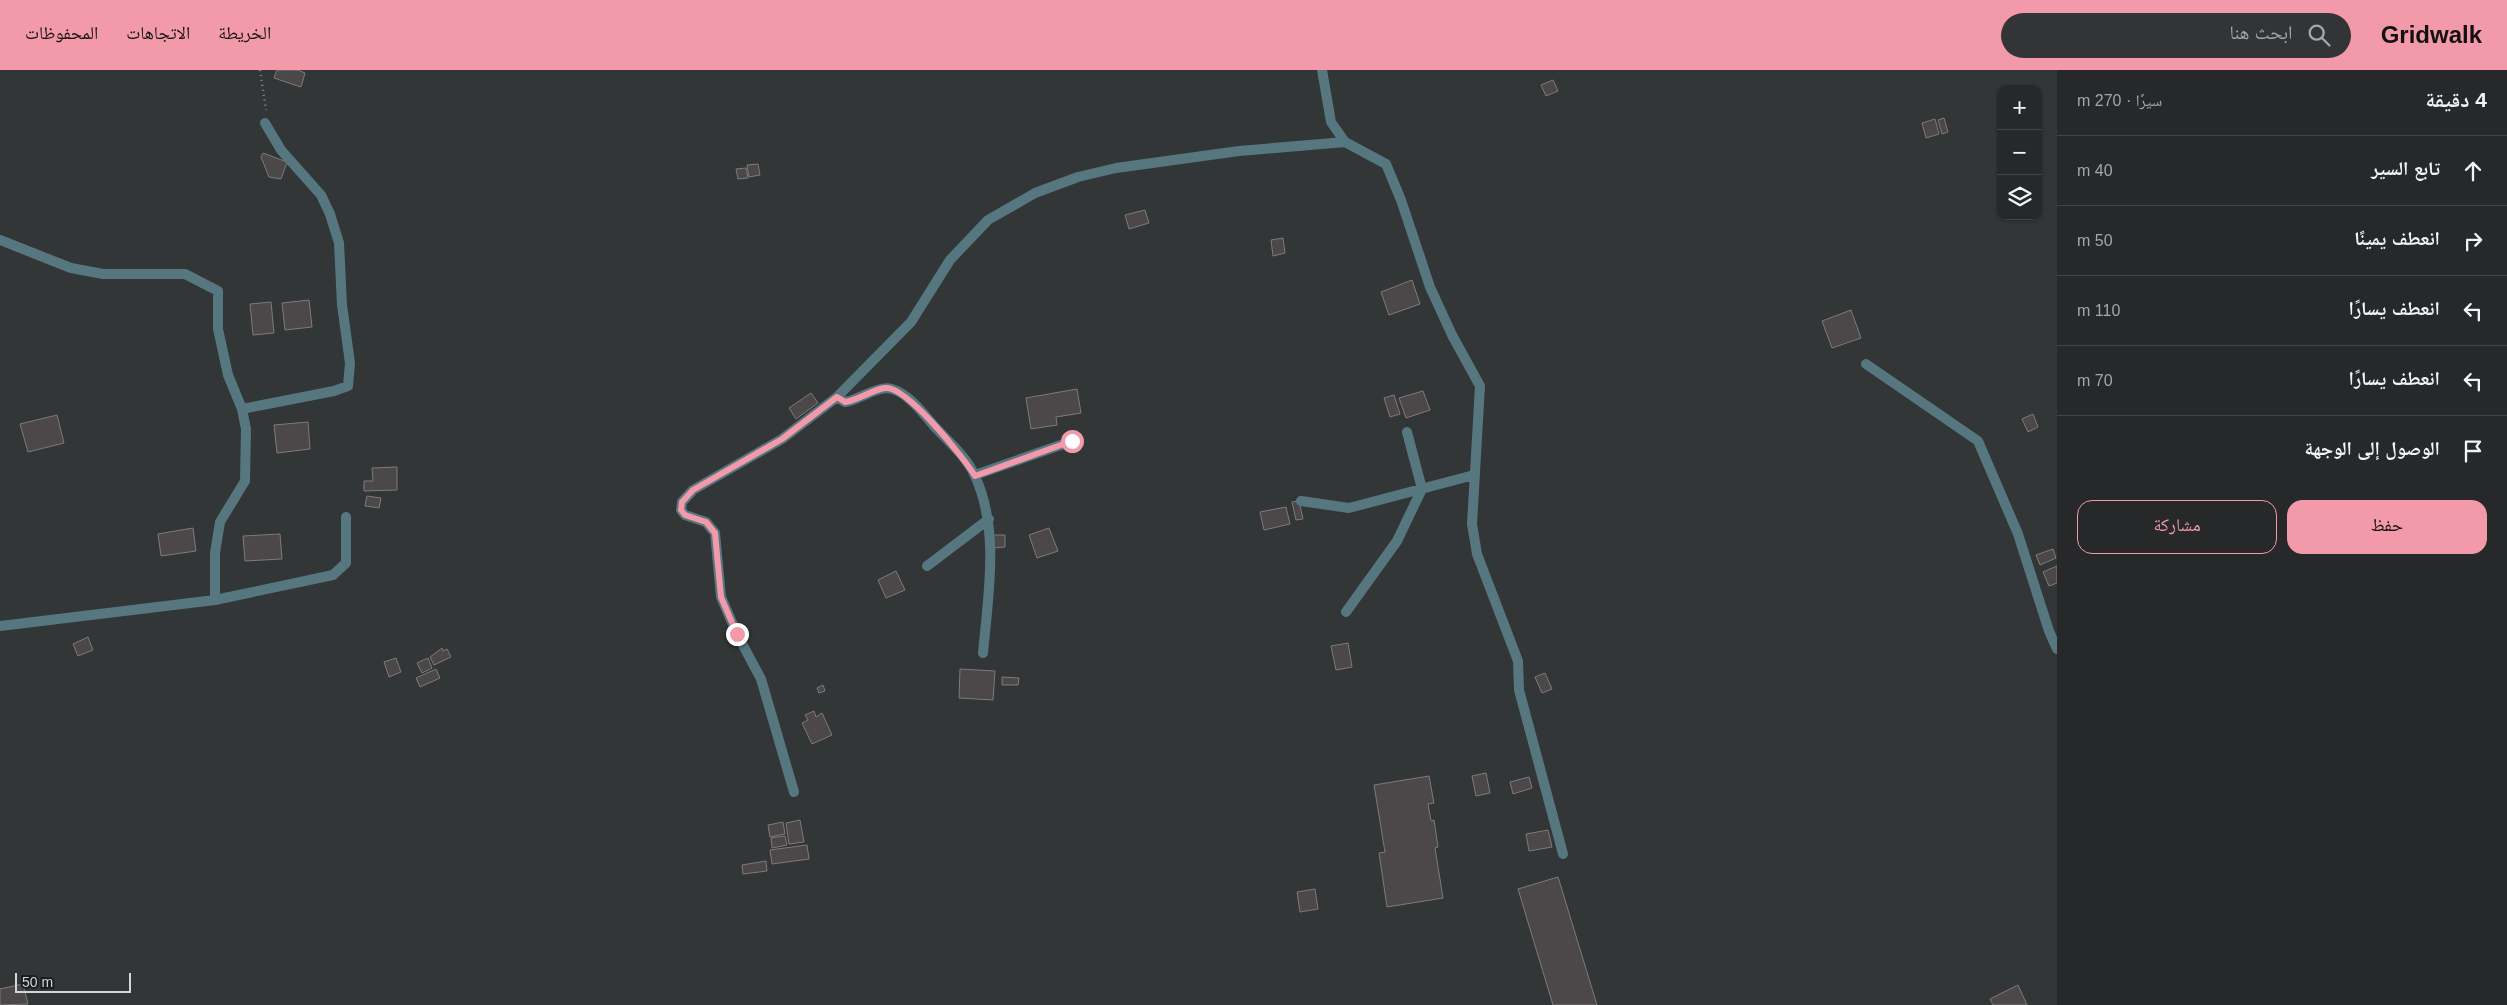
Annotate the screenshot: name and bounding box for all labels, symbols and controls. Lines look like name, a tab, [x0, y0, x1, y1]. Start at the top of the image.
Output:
search box	[2001, 13, 2351, 58]
icon: search	[2305, 21, 2333, 49]
text: Gridwalk	[2381, 21, 2482, 48]
text: ابحث هنا	[2229, 22, 2293, 43]
text: المحفوظات	[25, 23, 98, 43]
text: الاتجاهات	[126, 23, 190, 43]
text: الخريطة	[218, 23, 271, 43]
map controls	[1997, 85, 2042, 220]
button: +	[1997, 85, 2042, 130]
text: 4 دقيقة	[2425, 88, 2487, 111]
text: سيرًا · 270 m	[2077, 92, 2162, 109]
button: −	[1997, 130, 2042, 175]
icon: ahead	[2459, 157, 2487, 185]
text: تابع السير	[2371, 158, 2440, 179]
text: 40 m	[2077, 162, 2113, 179]
button: layers	[1997, 175, 2042, 220]
icon: right	[2459, 227, 2487, 255]
text: انعطف يمينًا	[2354, 228, 2440, 249]
text: 50 m	[2077, 232, 2113, 249]
icon: left	[2459, 297, 2487, 325]
text: انعطف يسارًا	[2349, 298, 2440, 319]
text: 110 m	[2077, 302, 2120, 319]
icon: left	[2459, 367, 2487, 395]
text: انعطف يسارًا	[2349, 368, 2440, 389]
text: 70 m	[2077, 372, 2113, 389]
route start	[1061, 430, 1084, 453]
icon: arrive	[2459, 437, 2487, 465]
text: الوصول إلى الوجهة	[2304, 438, 2440, 459]
button: مشاركة	[2077, 500, 2277, 554]
button: حفظ	[2287, 500, 2487, 554]
route end	[726, 623, 749, 646]
scale bar	[15, 970, 131, 993]
text: 50 m	[22, 974, 53, 990]

